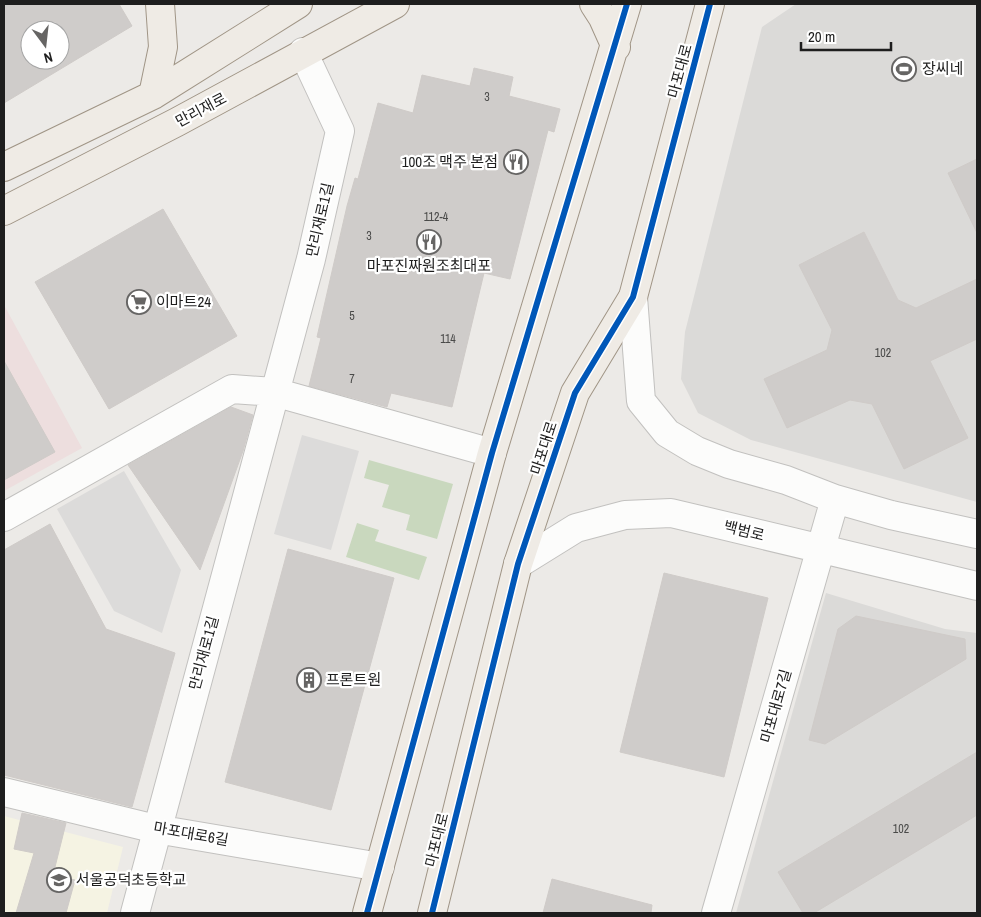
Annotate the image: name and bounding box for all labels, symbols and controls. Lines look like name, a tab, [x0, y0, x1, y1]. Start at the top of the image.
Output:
north arrow	[20, 20, 70, 70]
scale bar	[801, 20, 891, 52]
text: 20 m	[808, 26, 835, 47]
street label: 마포대로	[662, 41, 697, 100]
text: N	[42, 48, 55, 67]
sports icon: 장씨네	[891, 56, 917, 82]
place label: 장씨네	[922, 58, 963, 79]
street label: 만리재로	[171, 87, 230, 132]
house number: 3	[484, 89, 490, 105]
restaurant icon: 100조 맥주 본점	[503, 149, 529, 175]
place label: 100조 맥주 본점	[402, 151, 498, 172]
street label: 만리재로1길	[301, 181, 338, 259]
house number: 112-4	[424, 209, 449, 225]
house number: 3	[366, 228, 372, 244]
restaurant icon: 마포진짜원조최대포	[416, 229, 442, 255]
place label: 마포진짜원조최대포	[367, 255, 491, 276]
supermarket icon: 이마트24	[126, 289, 152, 315]
place label: 이마트24	[156, 291, 211, 312]
house number: 5	[349, 308, 355, 324]
house number: 114	[440, 331, 456, 347]
house number: 102	[875, 345, 891, 361]
house number: 7	[349, 371, 355, 387]
street label: 마포대로	[525, 418, 562, 477]
street label: 백범로	[721, 515, 767, 546]
street label: 만리재로1길	[184, 614, 223, 692]
building icon: 프론트원	[296, 667, 322, 693]
street label: 마포대로7길	[755, 667, 796, 745]
place label: 프론트원	[326, 669, 381, 690]
street label: 마포대로	[420, 811, 453, 869]
street label: 마포대로6길	[152, 817, 230, 850]
house number: 102	[893, 821, 909, 837]
school or university icon: 서울공덕초등학교	[46, 867, 72, 893]
place label: 서울공덕초등학교	[76, 869, 186, 890]

